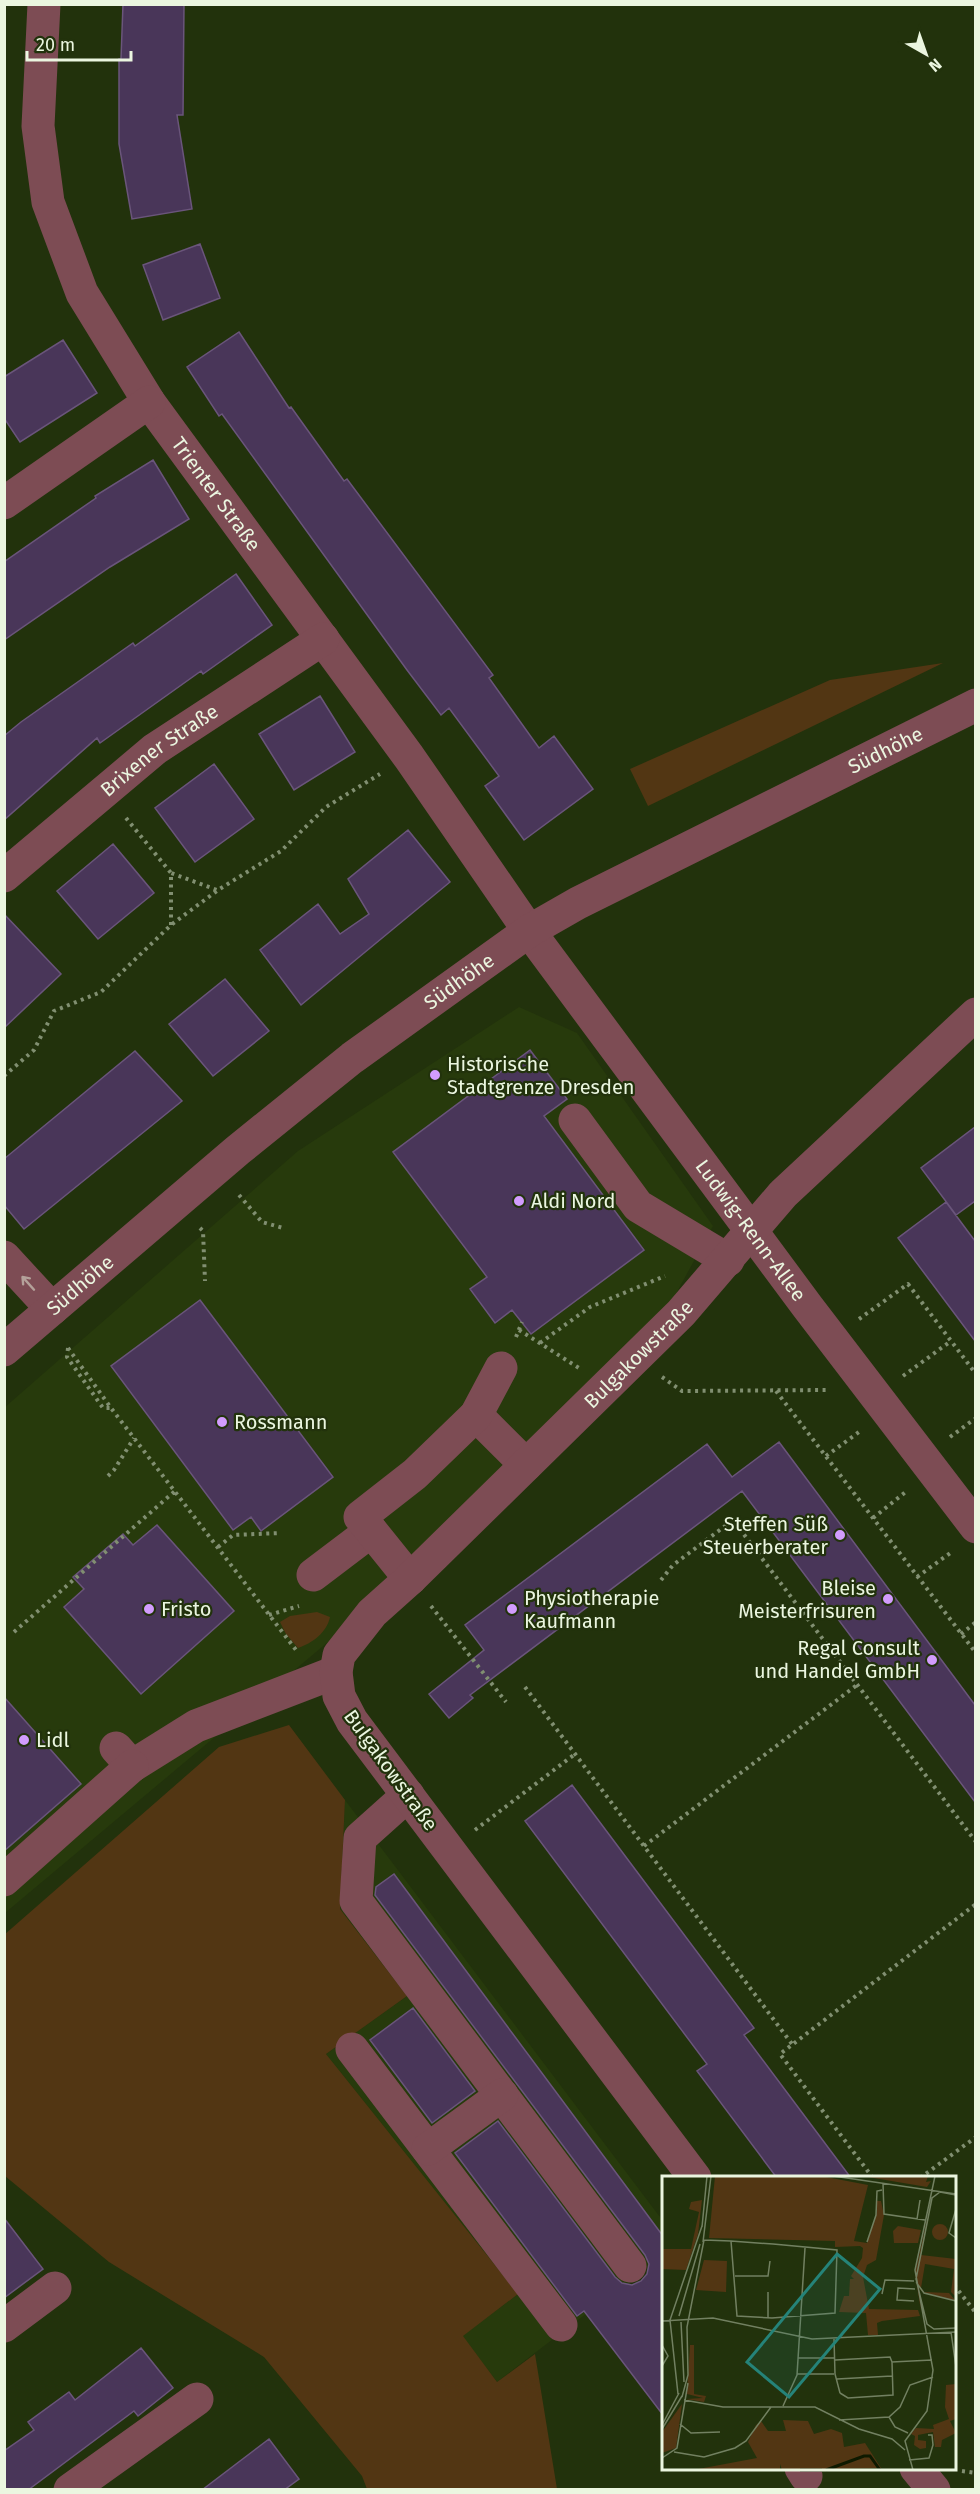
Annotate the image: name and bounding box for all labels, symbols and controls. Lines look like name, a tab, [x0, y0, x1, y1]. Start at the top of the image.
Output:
scale bar	[27, 24, 130, 62]
north arrow	[896, 24, 956, 84]
text: 20 m	[36, 34, 75, 56]
text: N	[925, 54, 945, 76]
street label: Trienter Straße	[167, 432, 266, 556]
street label: Brixener Straße	[96, 699, 223, 802]
street label: Südhöhe	[844, 721, 927, 779]
street label: Südhöhe	[419, 948, 499, 1014]
place label: Historische Stadtgrenze Dresden	[447, 1052, 635, 1099]
marker: Historische Stadtgrenze Dresden	[428, 1068, 442, 1082]
street label: Ludwig-Renn-Allee	[691, 1155, 811, 1306]
place label: Aldi Nord	[531, 1189, 616, 1213]
marker: Aldi Nord	[512, 1194, 526, 1208]
street label: Südhöhe	[42, 1250, 118, 1320]
one-way arrow	[21, 1275, 35, 1290]
street label: Bulgakowstraße	[579, 1295, 698, 1413]
place label: Rossmann	[234, 1410, 327, 1434]
marker: Rossmann	[215, 1415, 229, 1429]
place label: Steffen Süß Steuerberater	[703, 1512, 828, 1559]
marker: Steffen Süß Steuerberater	[833, 1528, 847, 1542]
place label: Bleise Meisterfrisuren	[738, 1576, 876, 1623]
place label: Physiotherapie Kaufmann	[524, 1586, 659, 1633]
marker: Bleise Meisterfrisuren	[881, 1592, 895, 1606]
place label: Fristo	[161, 1597, 211, 1621]
marker: Fristo	[142, 1602, 156, 1616]
marker: Physiotherapie Kaufmann	[505, 1602, 519, 1616]
place label: Regal Consult und Handel GmbH	[754, 1636, 921, 1683]
marker: Regal Consult und Handel GmbH	[925, 1653, 939, 1667]
street label: Bulgakowstraße	[339, 1705, 443, 1835]
place label: Lidl	[36, 1728, 70, 1752]
marker: Lidl	[17, 1733, 31, 1747]
inset map	[662, 2176, 956, 2470]

